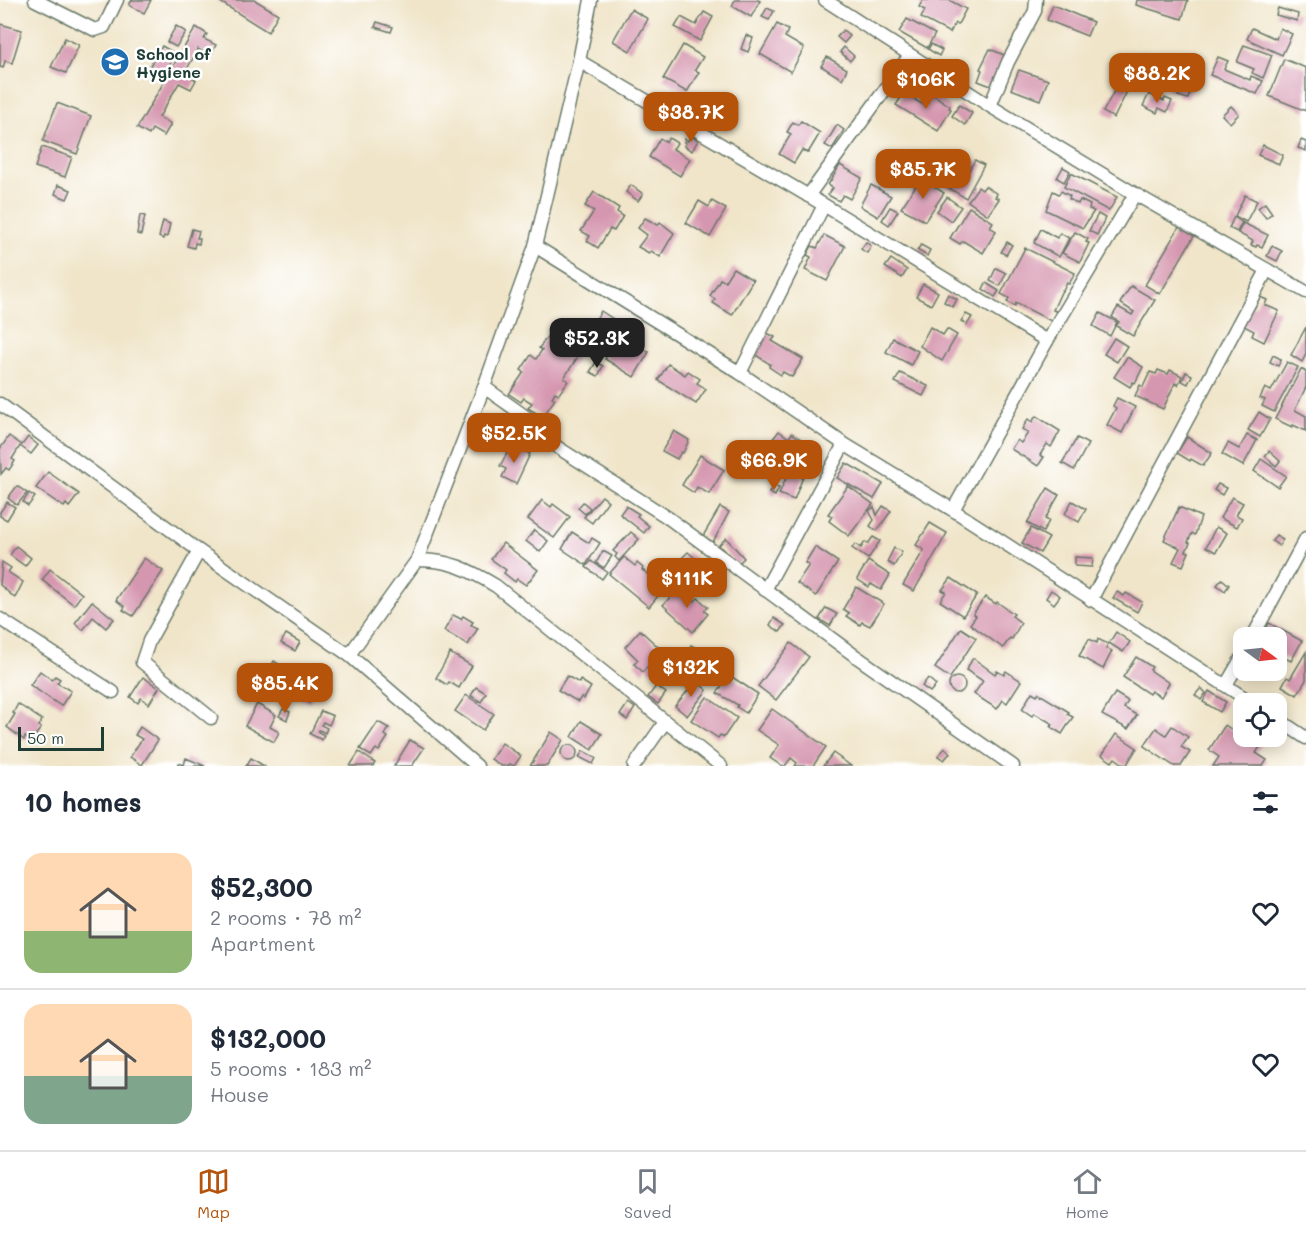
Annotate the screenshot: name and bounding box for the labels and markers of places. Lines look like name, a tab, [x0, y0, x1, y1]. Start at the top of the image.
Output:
place label: School of Hygiene	[136, 43, 212, 82]
school or university icon: School of Hygiene	[99, 46, 131, 78]
pin: $88.2K	[1108, 53, 1206, 104]
pin: $106K	[884, 59, 968, 110]
pin: $38.7K	[642, 92, 740, 143]
pin: $85.7K	[874, 149, 972, 200]
pin: $52.3K	[548, 318, 646, 369]
pin: $52.5K	[465, 413, 563, 464]
pin: $66.9K	[725, 440, 823, 491]
pin: $111K	[645, 558, 729, 609]
pin: $132K	[649, 647, 733, 698]
pin: $85.4K	[236, 663, 334, 714]

